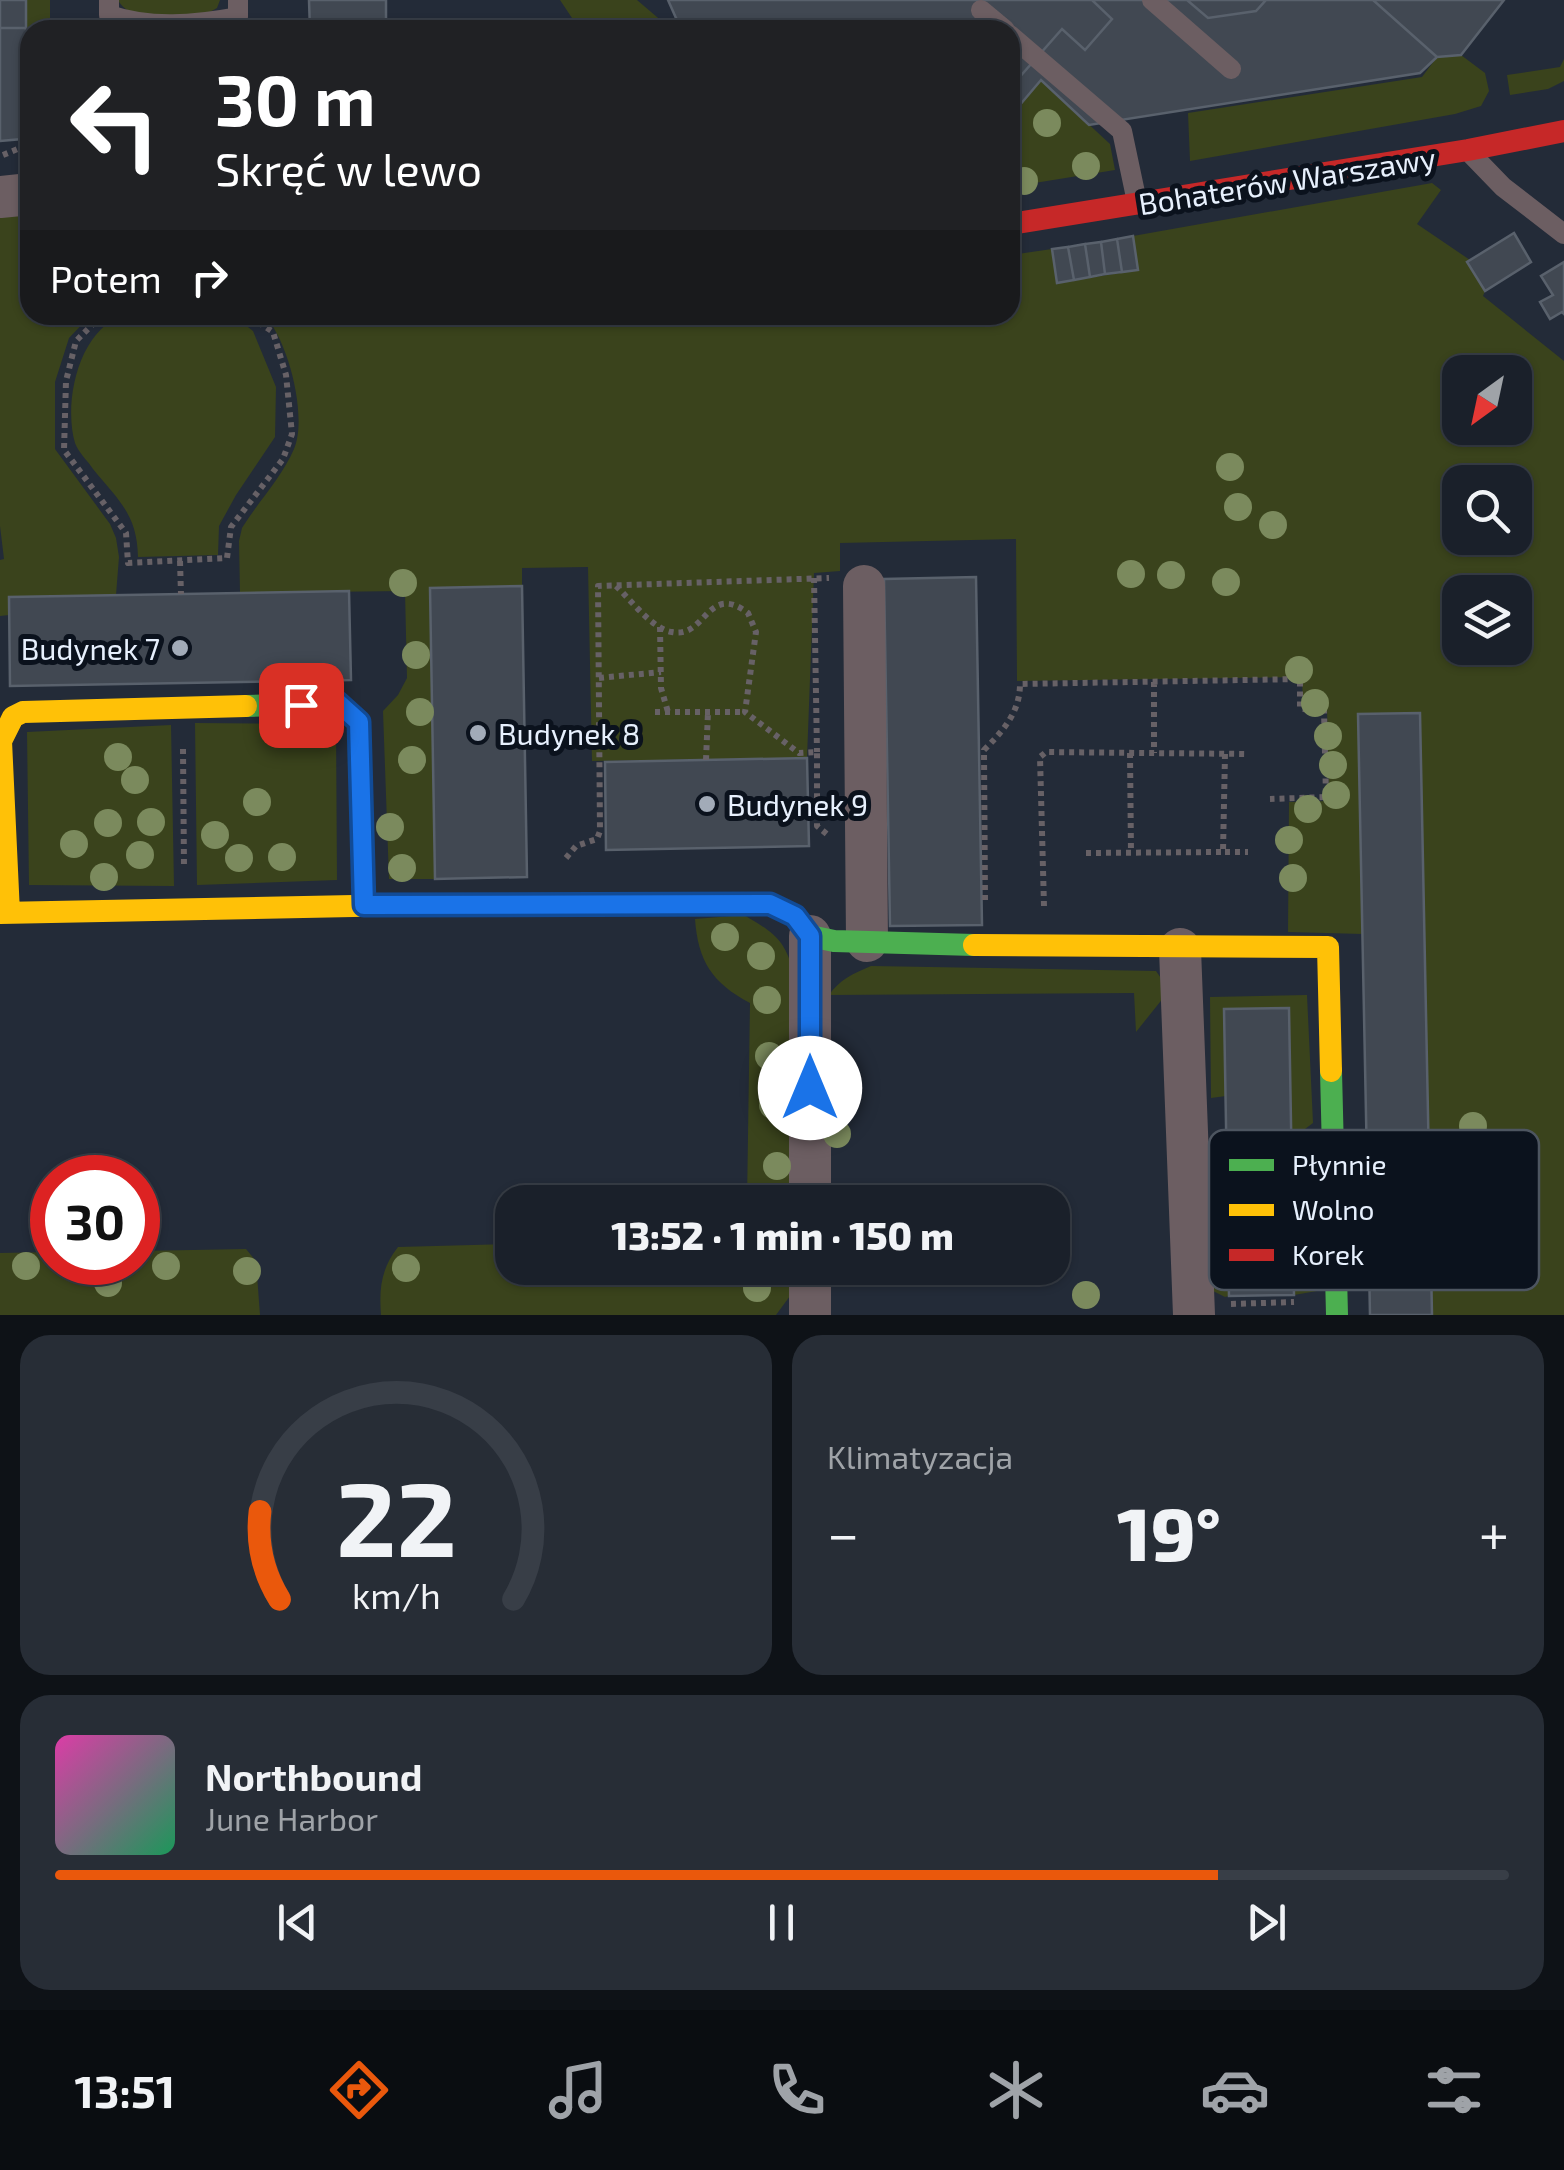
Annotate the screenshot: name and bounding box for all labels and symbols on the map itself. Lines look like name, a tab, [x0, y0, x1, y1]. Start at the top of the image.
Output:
street label: Bohaterów Warszawy	[1136, 139, 1438, 221]
north arrow	[1442, 355, 1532, 445]
place label: Budynek 7	[21, 630, 160, 666]
marker: Budynek 7	[169, 637, 191, 659]
pin	[259, 663, 344, 748]
place label: Budynek 8	[498, 715, 640, 751]
marker: Budynek 8	[467, 722, 489, 744]
place label: Budynek 9	[727, 786, 868, 822]
marker: Budynek 9	[696, 793, 718, 815]
position arrow	[758, 1036, 862, 1140]
legend	[1209, 1130, 1539, 1290]
text: Płynnie	[1292, 1147, 1386, 1181]
speed limit sign: 30	[30, 1155, 160, 1285]
text: Wolno	[1292, 1192, 1374, 1226]
text: Korek	[1292, 1237, 1364, 1271]

